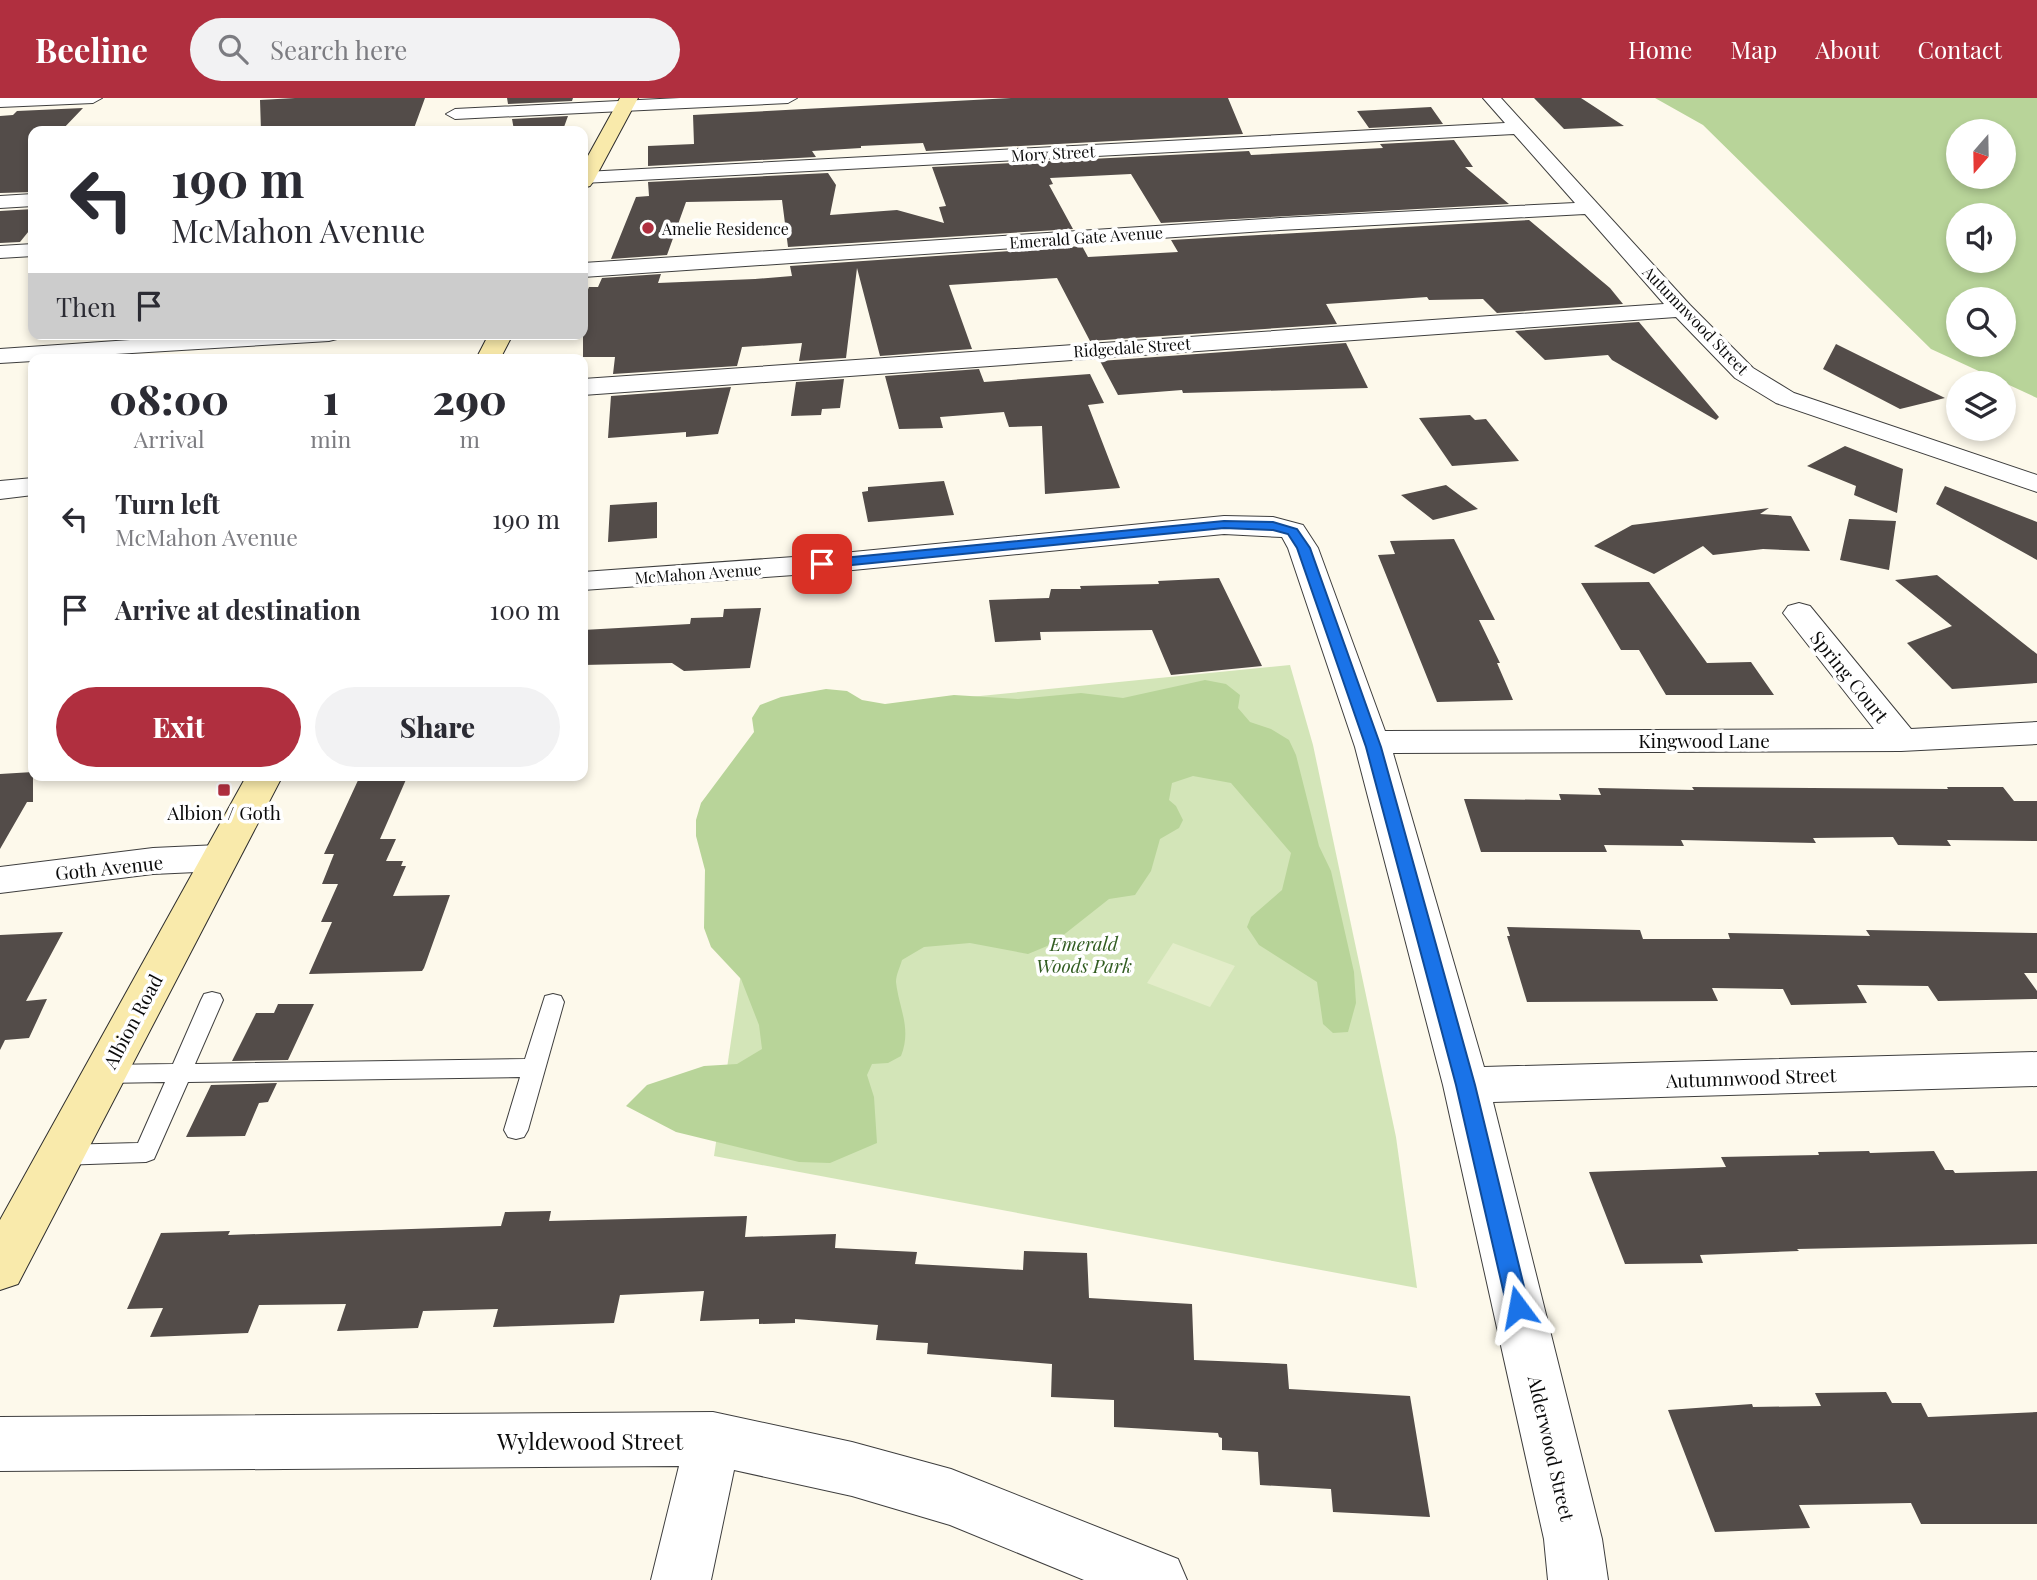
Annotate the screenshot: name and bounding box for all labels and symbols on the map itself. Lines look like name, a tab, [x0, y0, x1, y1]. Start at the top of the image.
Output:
north arrow	[1946, 119, 2016, 189]
street label: Mory Street	[1010, 140, 1096, 166]
place label: Amelie Residence	[661, 218, 789, 239]
marker: Amelie Residence	[640, 220, 656, 236]
street label: Emerald Gate Avenue	[1008, 221, 1164, 253]
street label: Autumnwood Street	[1638, 260, 1754, 379]
street label: Ridgedale Street	[1073, 332, 1192, 362]
pin	[792, 534, 852, 594]
street label: McMahon Avenue	[634, 558, 762, 588]
street label: Spring Court	[1805, 625, 1895, 727]
street label: Kingwood Lane	[1638, 727, 1770, 753]
marker: Albion / Goth	[216, 782, 232, 798]
place label: Albion / Goth	[166, 799, 281, 825]
street label: Goth Avenue	[54, 848, 164, 886]
park label: Emerald Woods Park	[1036, 930, 1132, 978]
street label: Albion Road	[96, 969, 168, 1074]
street label: Autumnwood Street	[1664, 1061, 1837, 1093]
position arrow	[1481, 1270, 1555, 1344]
street label: Alderwood Street	[1522, 1372, 1581, 1523]
street label: Wyldewood Street	[496, 1425, 684, 1456]

